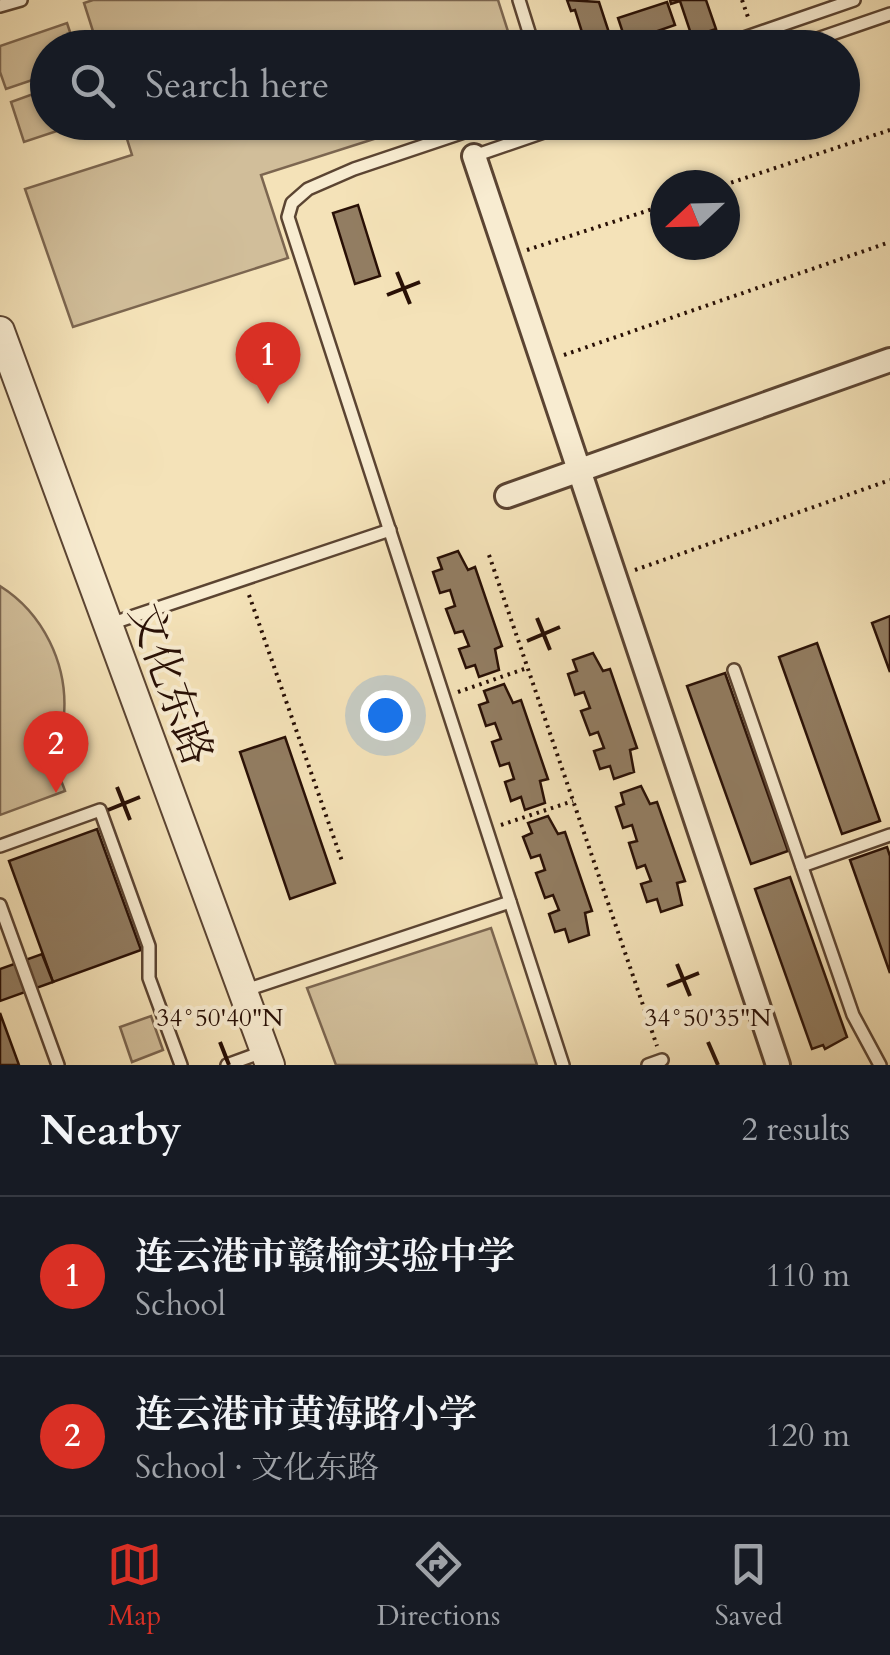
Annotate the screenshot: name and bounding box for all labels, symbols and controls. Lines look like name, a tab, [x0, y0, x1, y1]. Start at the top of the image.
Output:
search box	[30, 30, 860, 140]
icon: search	[65, 58, 120, 113]
text: Search here	[145, 59, 329, 111]
north arrow	[650, 170, 740, 260]
pin: 1	[236, 322, 300, 404]
street label: 文化东路	[115, 596, 226, 773]
your location	[360, 690, 411, 741]
pin: 2	[23, 710, 88, 793]
text: 34°50'40"N	[157, 1001, 283, 1035]
text: 34°50'35"N	[645, 1001, 771, 1035]
text: Nearby	[40, 1102, 182, 1159]
text: 2 results	[742, 1108, 850, 1152]
text: 连云港市赣榆实验中学	[135, 1231, 515, 1283]
text: 1	[64, 1254, 81, 1298]
text: 110 m	[765, 1254, 850, 1298]
text: School	[135, 1283, 226, 1327]
text: 连云港市黄海路小学	[135, 1389, 477, 1441]
text: 2	[64, 1414, 81, 1458]
text: 120 m	[765, 1414, 850, 1458]
text: School · 文化东路	[135, 1446, 379, 1490]
tab: Map	[107, 1537, 162, 1635]
tab: Directions	[377, 1537, 500, 1635]
tab: Saved	[715, 1537, 783, 1635]

